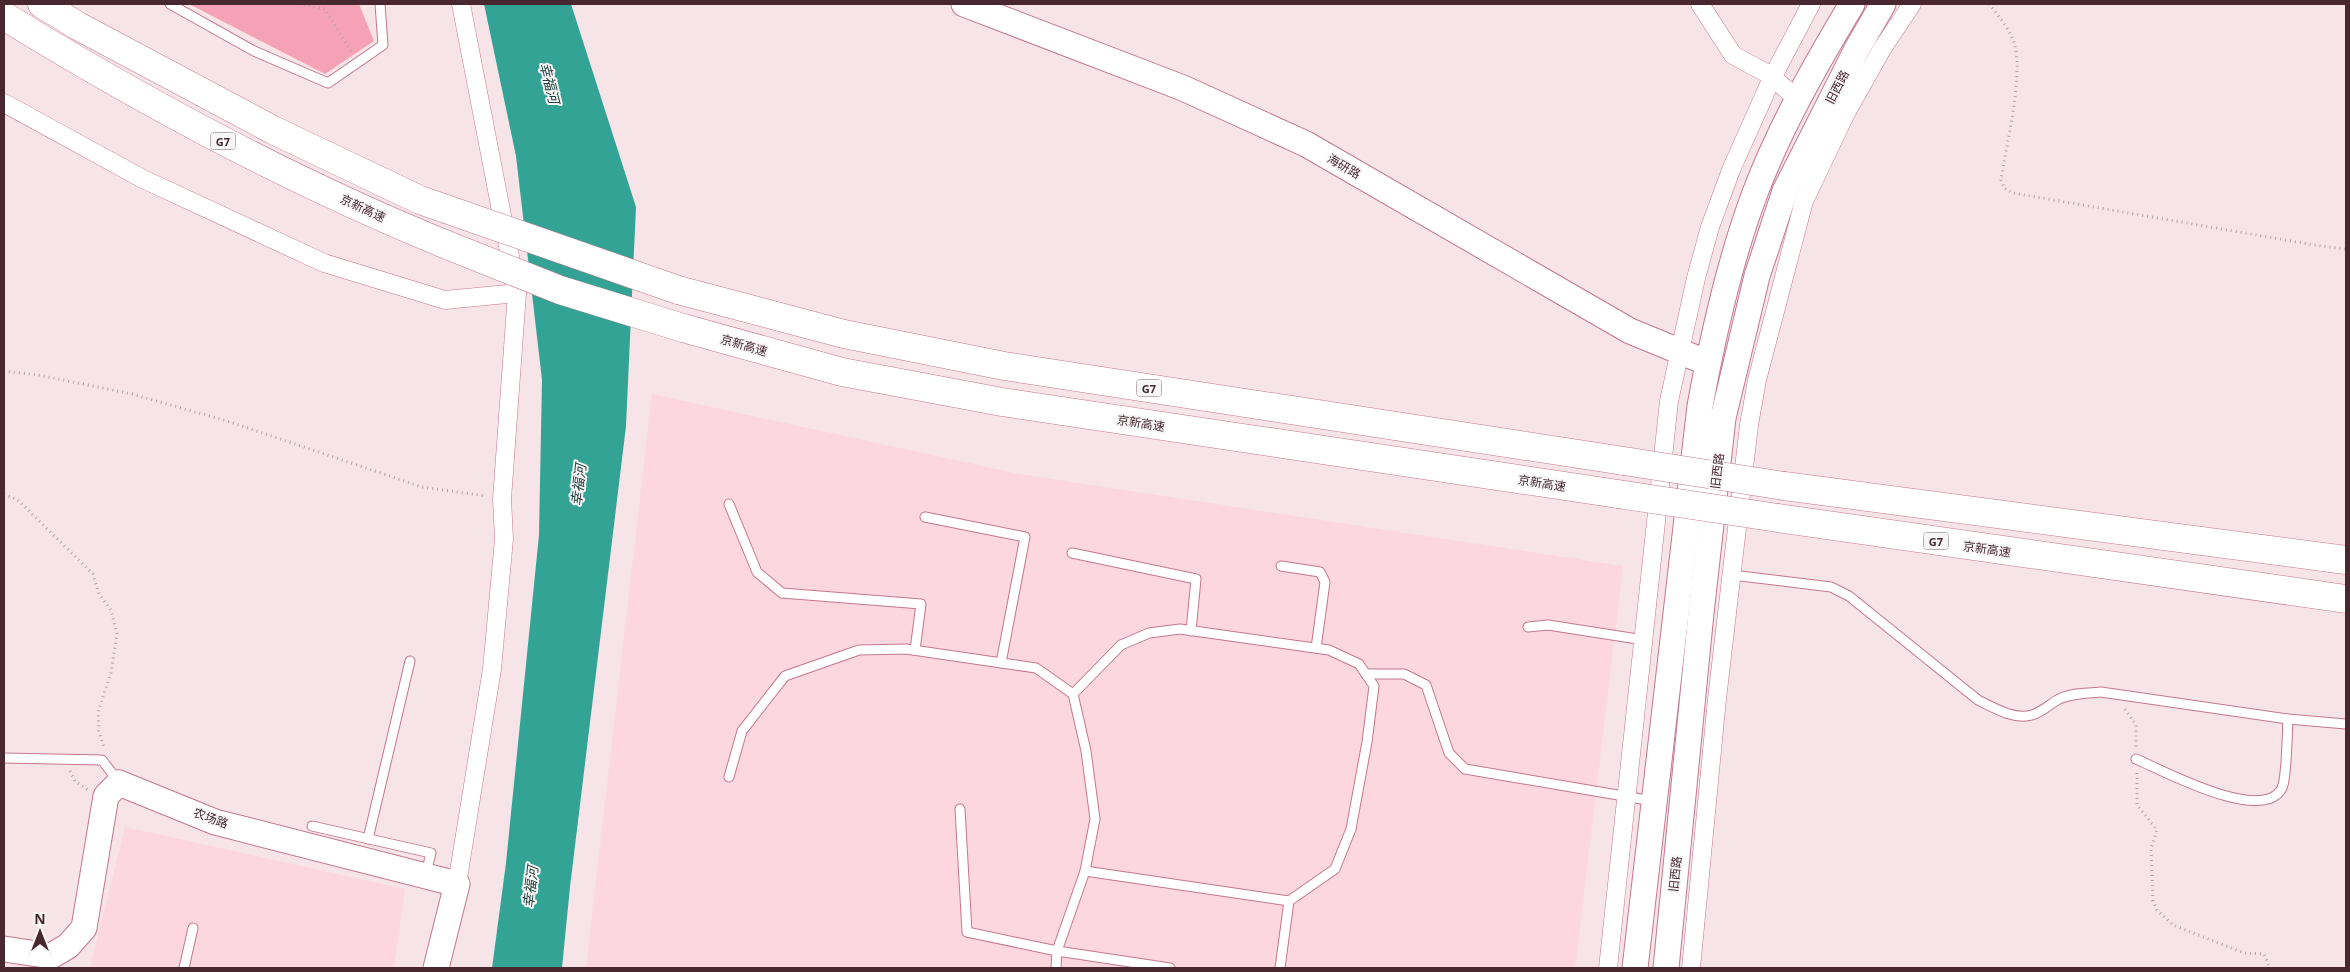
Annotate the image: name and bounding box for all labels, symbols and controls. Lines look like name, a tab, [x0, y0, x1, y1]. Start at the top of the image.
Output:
water label: 幸福河	[536, 60, 565, 109]
street label: 旧西路	[1821, 67, 1853, 107]
road number: G7	[210, 132, 236, 150]
street label: 海研路	[1324, 150, 1364, 182]
street label: 京新高速	[338, 190, 388, 226]
street label: 京新高速	[719, 330, 769, 360]
road number: G7	[1136, 379, 1162, 396]
street label: 京新高速	[1116, 411, 1166, 435]
street label: 旧西路	[1706, 452, 1728, 490]
water label: 幸福河	[566, 460, 590, 507]
street label: 京新高速	[1517, 471, 1567, 495]
road number: G7	[1924, 532, 1948, 550]
street label: 京新高速	[1962, 537, 2012, 561]
street label: 农场路	[191, 804, 231, 832]
street label: 旧西路	[1665, 855, 1685, 893]
water label: 幸福河	[518, 862, 542, 909]
north arrow	[15, 907, 65, 957]
text: N	[34, 909, 46, 928]

